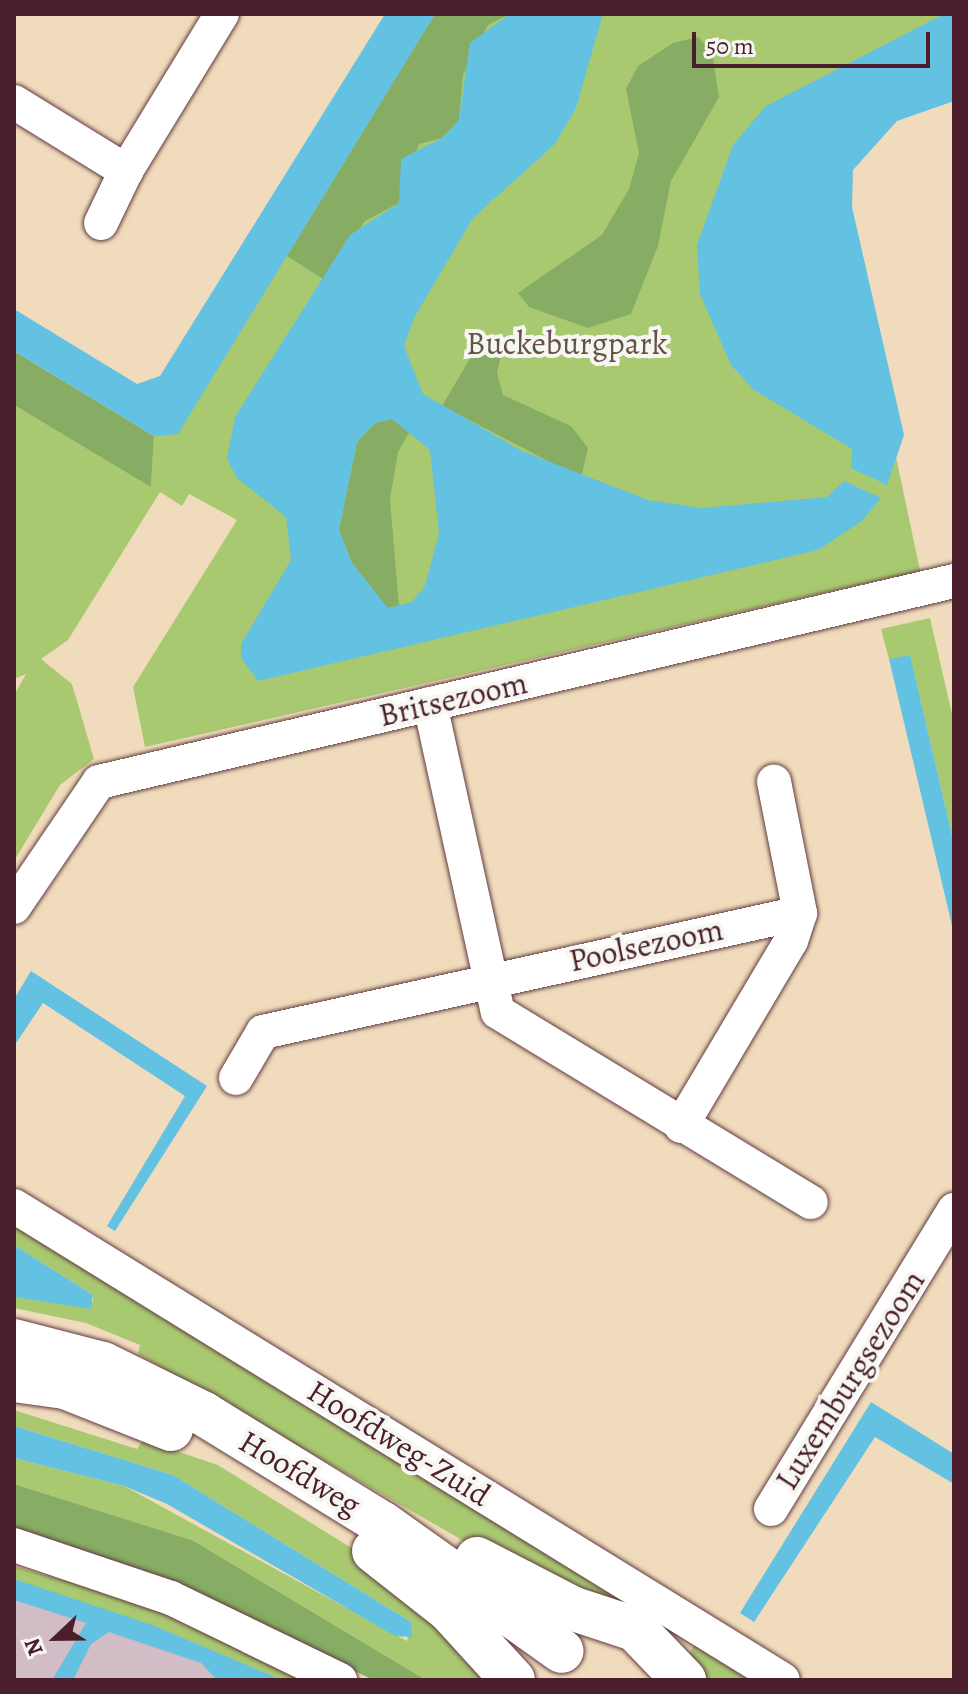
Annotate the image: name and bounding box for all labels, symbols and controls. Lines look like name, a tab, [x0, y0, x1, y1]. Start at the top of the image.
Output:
scale bar	[696, 16, 934, 66]
text: 50 m	[706, 30, 754, 62]
park label: Buckeburgpark	[466, 324, 668, 362]
street label: Britsezoom	[375, 663, 531, 735]
street label: Poolsezoom	[566, 910, 726, 980]
street label: Luxemburgsezoom	[767, 1263, 933, 1497]
street label: Hoofdweg-Zuid	[301, 1372, 497, 1514]
street label: Hoofdweg	[232, 1422, 368, 1524]
north arrow	[16, 1598, 96, 1678]
text: N	[17, 1634, 51, 1660]

